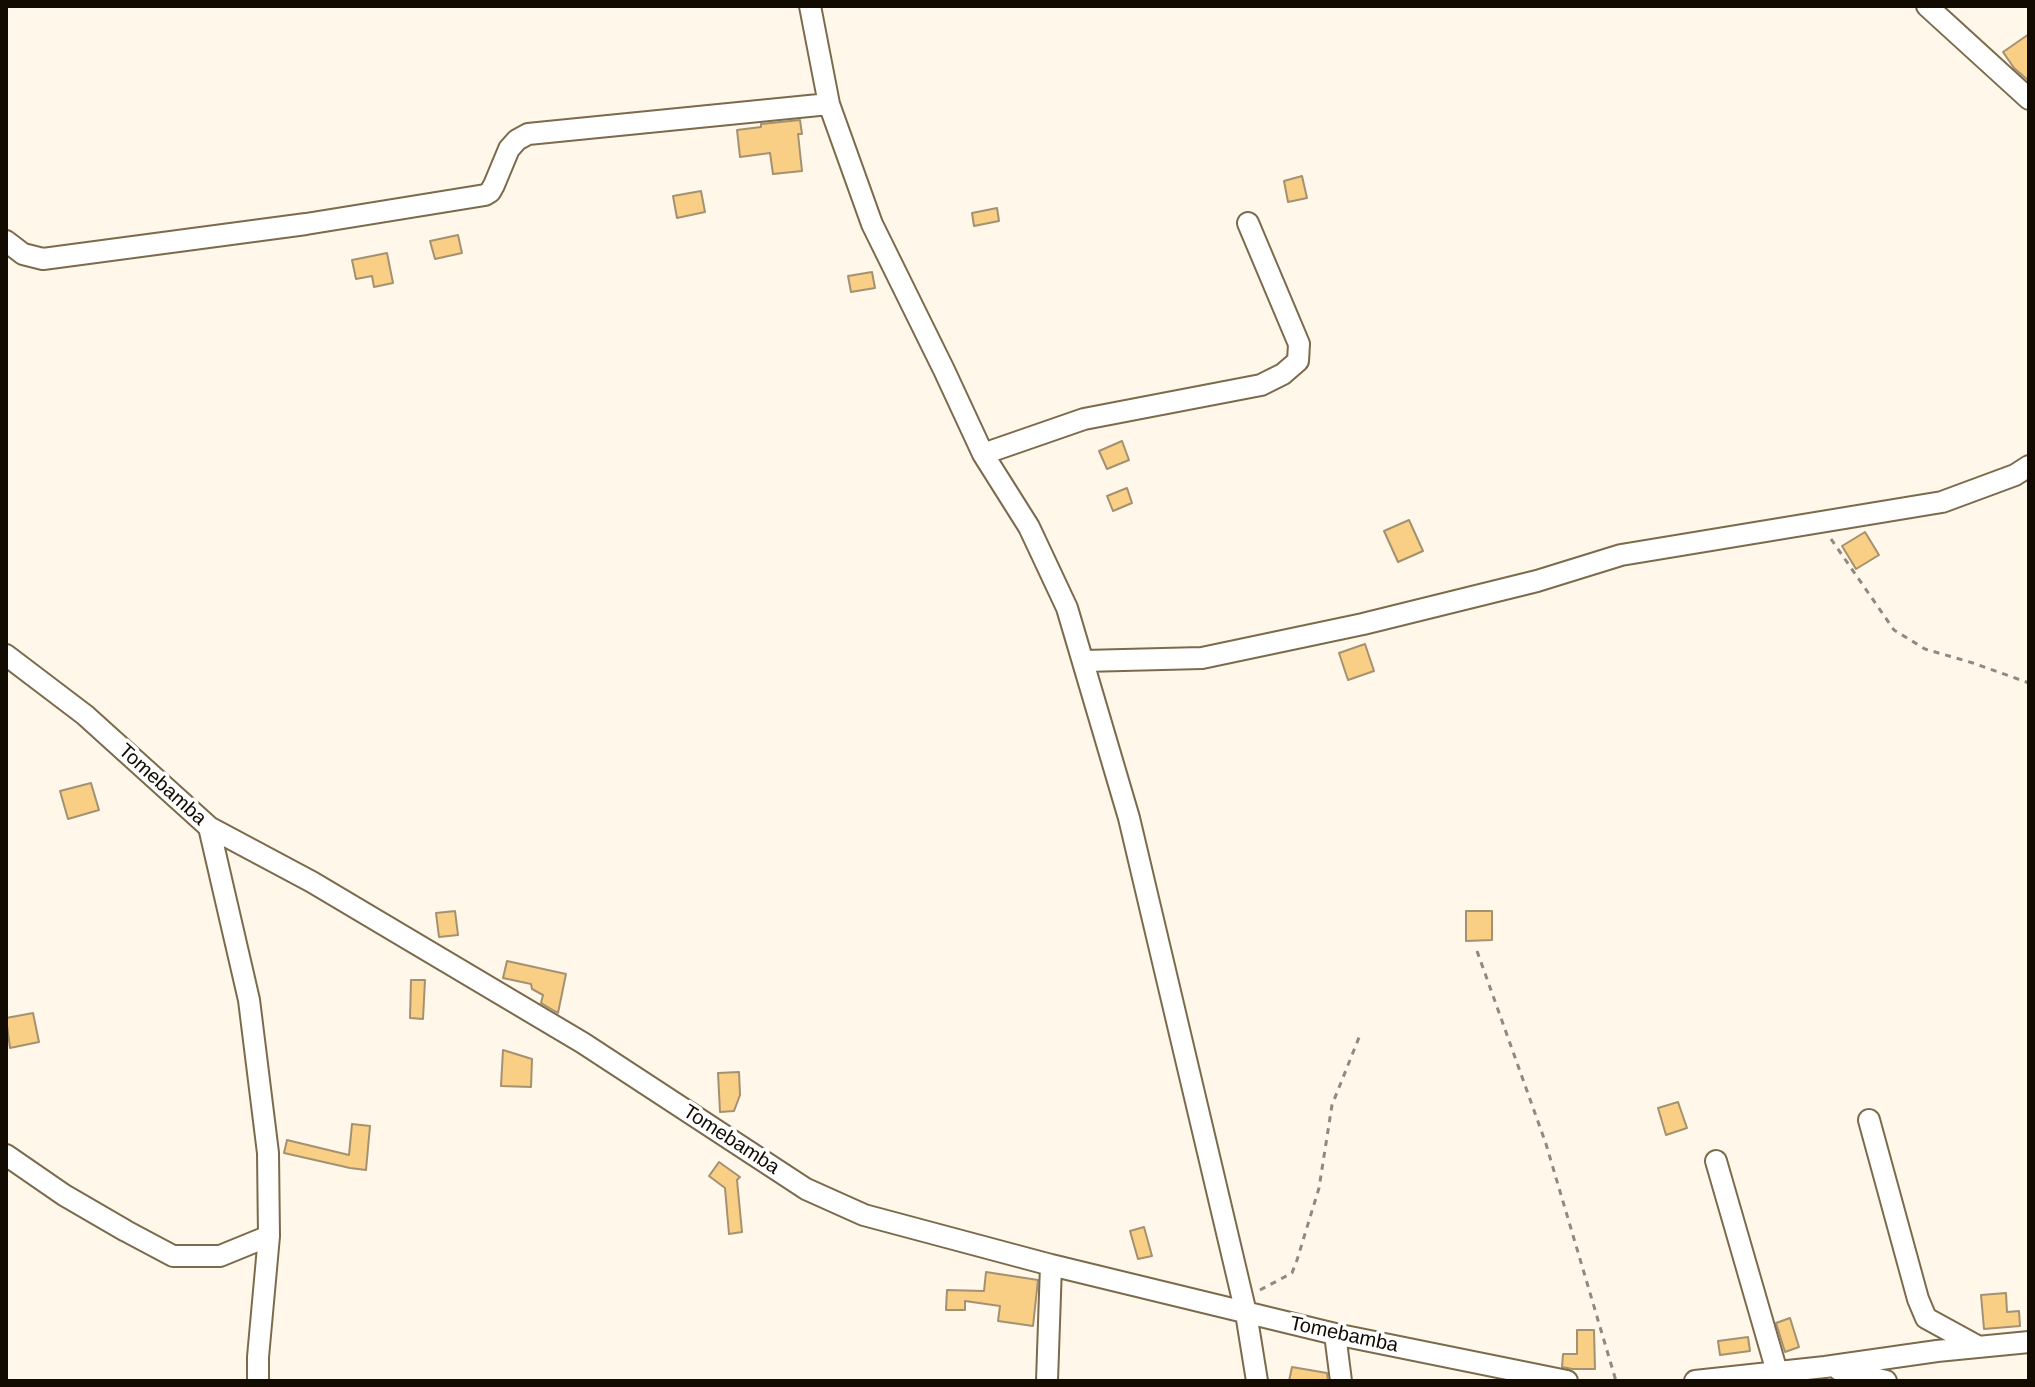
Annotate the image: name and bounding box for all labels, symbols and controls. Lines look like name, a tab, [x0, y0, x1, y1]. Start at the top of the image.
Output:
street label: Tomebamba	[113, 739, 211, 831]
street label: Tomebamba	[678, 1100, 784, 1180]
street label: Tomebamba	[1288, 1312, 1400, 1358]

